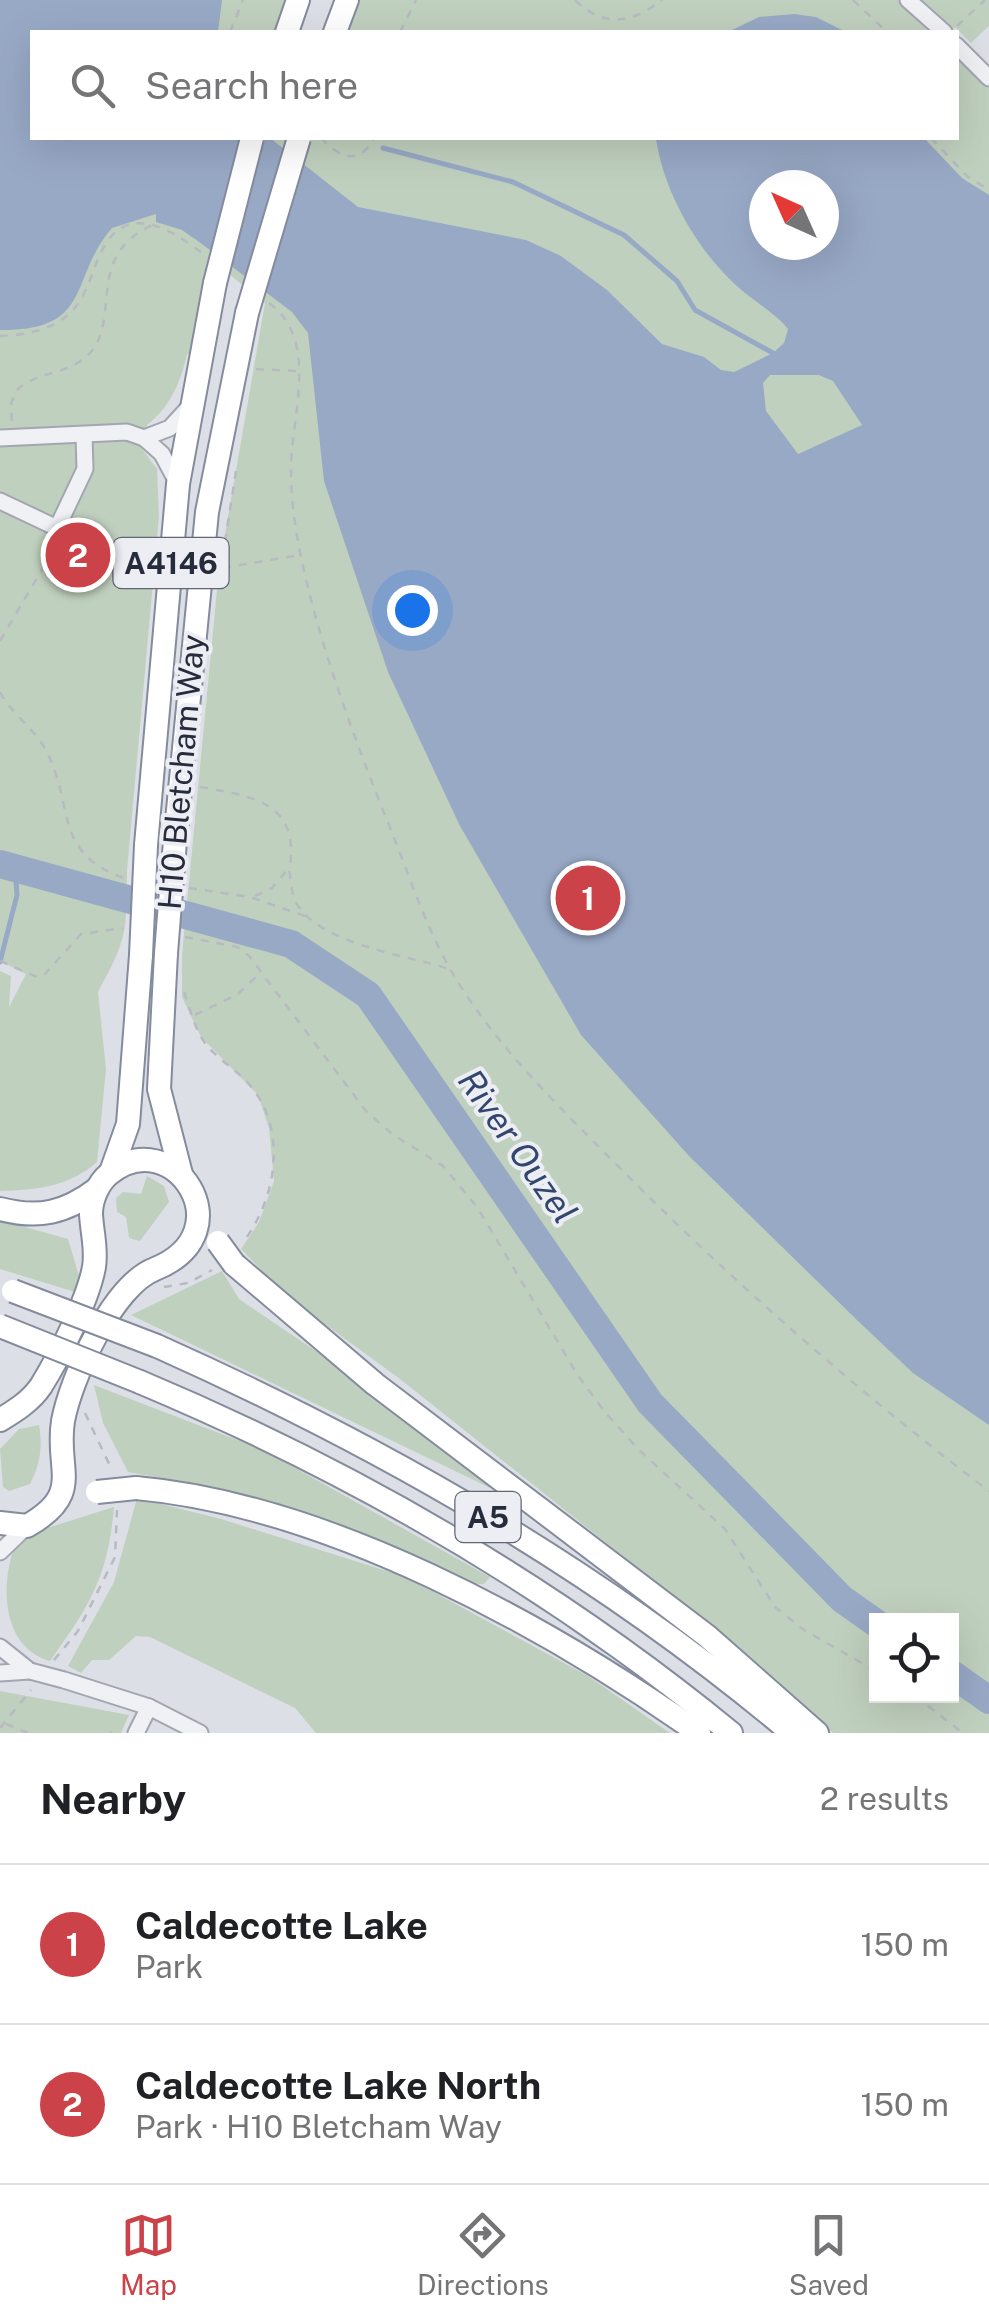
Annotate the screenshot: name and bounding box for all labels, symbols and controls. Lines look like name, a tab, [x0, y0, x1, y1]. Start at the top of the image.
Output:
search box	[30, 30, 959, 140]
icon: search	[65, 58, 120, 113]
text: Search here	[145, 63, 358, 108]
north arrow	[749, 170, 839, 260]
pin: 2	[46, 518, 110, 592]
road number: A4146	[114, 538, 228, 588]
your location	[387, 585, 438, 636]
street label: H10 Bletcham Way	[151, 633, 211, 911]
pin: 1	[556, 860, 620, 936]
water label: River Ouzel	[450, 1061, 586, 1231]
road number: A5	[456, 1492, 520, 1542]
map controls	[869, 1613, 959, 1703]
button: locate	[869, 1613, 959, 1703]
text: Nearby	[40, 1774, 186, 1823]
text: 2 results	[820, 1780, 949, 1817]
text: Caldecotte Lake	[135, 1903, 428, 1948]
text: 1	[66, 1926, 79, 1963]
text: 150 m	[860, 1926, 949, 1963]
text: Park	[135, 1948, 203, 1985]
text: Caldecotte Lake North	[135, 2063, 541, 2108]
text: 2	[62, 2086, 83, 2123]
text: 150 m	[860, 2086, 949, 2123]
text: Park · H10 Bletcham Way	[135, 2108, 502, 2145]
tab: Map	[120, 2208, 177, 2301]
tab: Directions	[417, 2208, 549, 2301]
tab: Saved	[789, 2208, 869, 2301]

